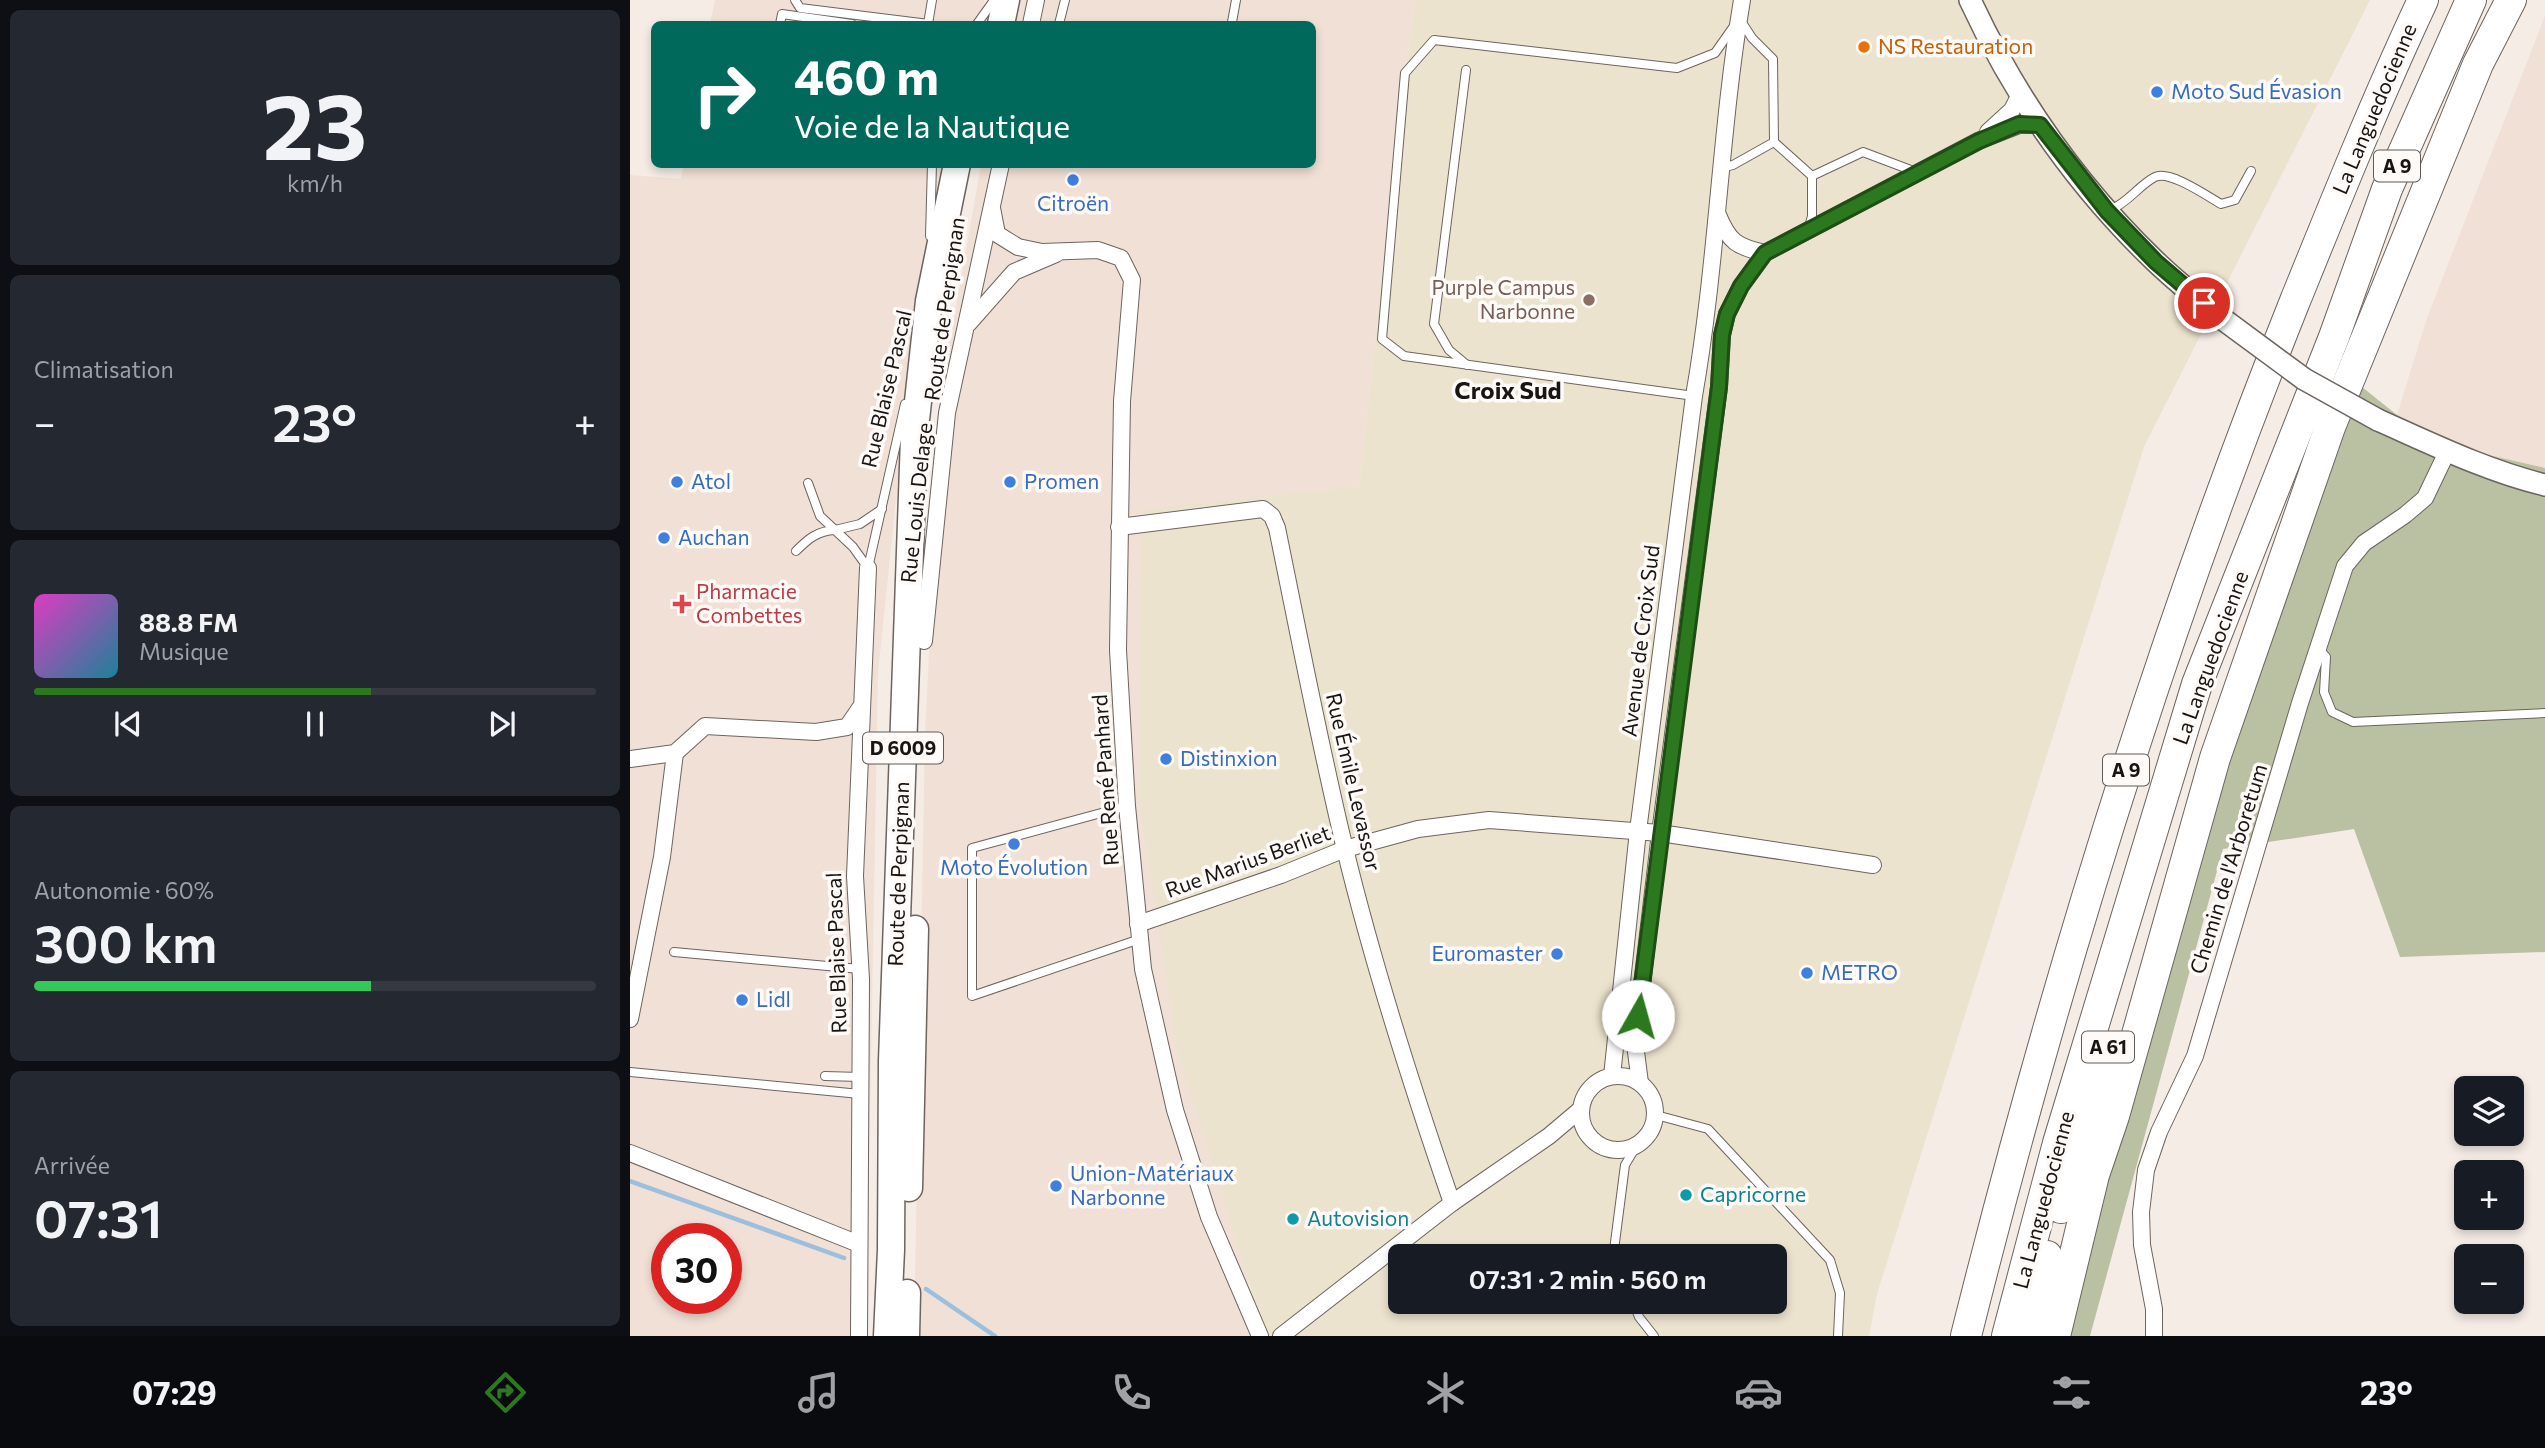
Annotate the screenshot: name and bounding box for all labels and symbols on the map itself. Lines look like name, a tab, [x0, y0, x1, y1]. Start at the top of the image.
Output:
street label: La Languedocienne	[2326, 19, 2421, 197]
place label: NS Restauration	[1878, 33, 2033, 58]
marker: NS Restauration	[1856, 39, 1872, 55]
place label: Moto Sud Évasion	[2171, 78, 2342, 103]
marker: Moto Sud Évasion	[2149, 84, 2165, 100]
road number: A 9	[2374, 150, 2420, 182]
marker: Citroën	[1065, 172, 1081, 188]
place label: Citroën	[1037, 190, 1109, 215]
street label: Route de Perpignan	[918, 215, 969, 402]
pin	[2174, 273, 2234, 333]
place label: Purple Campus Narbonne	[1431, 274, 1575, 323]
marker: Purple Campus Narbonne	[1581, 292, 1597, 308]
street label: Rue Blaise Pascal	[855, 307, 916, 470]
district label: Croix Sud	[1454, 375, 1562, 404]
street label: Rue Louis Delage	[895, 421, 936, 584]
place label: Atol	[691, 468, 731, 493]
place label: Promen	[1024, 468, 1099, 493]
marker: Atol	[669, 474, 685, 490]
marker: Promen	[1002, 474, 1018, 490]
place label: Auchan	[678, 524, 749, 549]
marker: Auchan	[656, 530, 672, 546]
street label: Avenue de Croix Sud	[1615, 544, 1664, 738]
street label: La Languedocienne	[2167, 567, 2253, 748]
place label: Pharmacie Combettes	[696, 578, 802, 627]
marker: Pharmacie Combettes	[674, 596, 690, 612]
street label: Rue Émile Levassor	[1322, 690, 1387, 873]
street label: Rue René Panhard	[1086, 694, 1123, 867]
road number: D 6009	[863, 733, 943, 764]
place label: Distinxion	[1180, 745, 1278, 770]
marker: Distinxion	[1158, 751, 1174, 767]
road number: A 9	[2103, 754, 2149, 786]
street label: Chemin de l'Arboretum	[2184, 760, 2271, 977]
street label: Route de Perpignan	[882, 781, 913, 967]
street label: Rue Marius Berliet	[1161, 819, 1334, 902]
marker: Moto Évolution	[1006, 836, 1022, 852]
place label: Moto Évolution	[940, 854, 1088, 879]
street label: Rue Blaise Pascal	[820, 872, 851, 1034]
place label: Euromaster	[1432, 940, 1543, 965]
marker: Euromaster	[1549, 946, 1565, 962]
place label: METRO	[1821, 959, 1898, 984]
marker: METRO	[1799, 965, 1815, 981]
position arrow	[1601, 979, 1675, 1053]
place label: Lidl	[756, 986, 791, 1011]
marker: Lidl	[734, 992, 750, 1008]
road number: A 61	[2082, 1032, 2134, 1063]
street label: La Languedocienne	[2007, 1108, 2078, 1291]
place label: Union-Matériaux Narbonne	[1070, 1160, 1234, 1209]
marker: Union-Matériaux Narbonne	[1048, 1178, 1064, 1194]
place label: Capricorne	[1700, 1181, 1806, 1206]
marker: Capricorne	[1678, 1187, 1694, 1203]
place label: Autovision	[1307, 1205, 1409, 1230]
marker: Autovision	[1285, 1211, 1301, 1227]
speed limit sign: 30	[651, 1223, 742, 1314]

